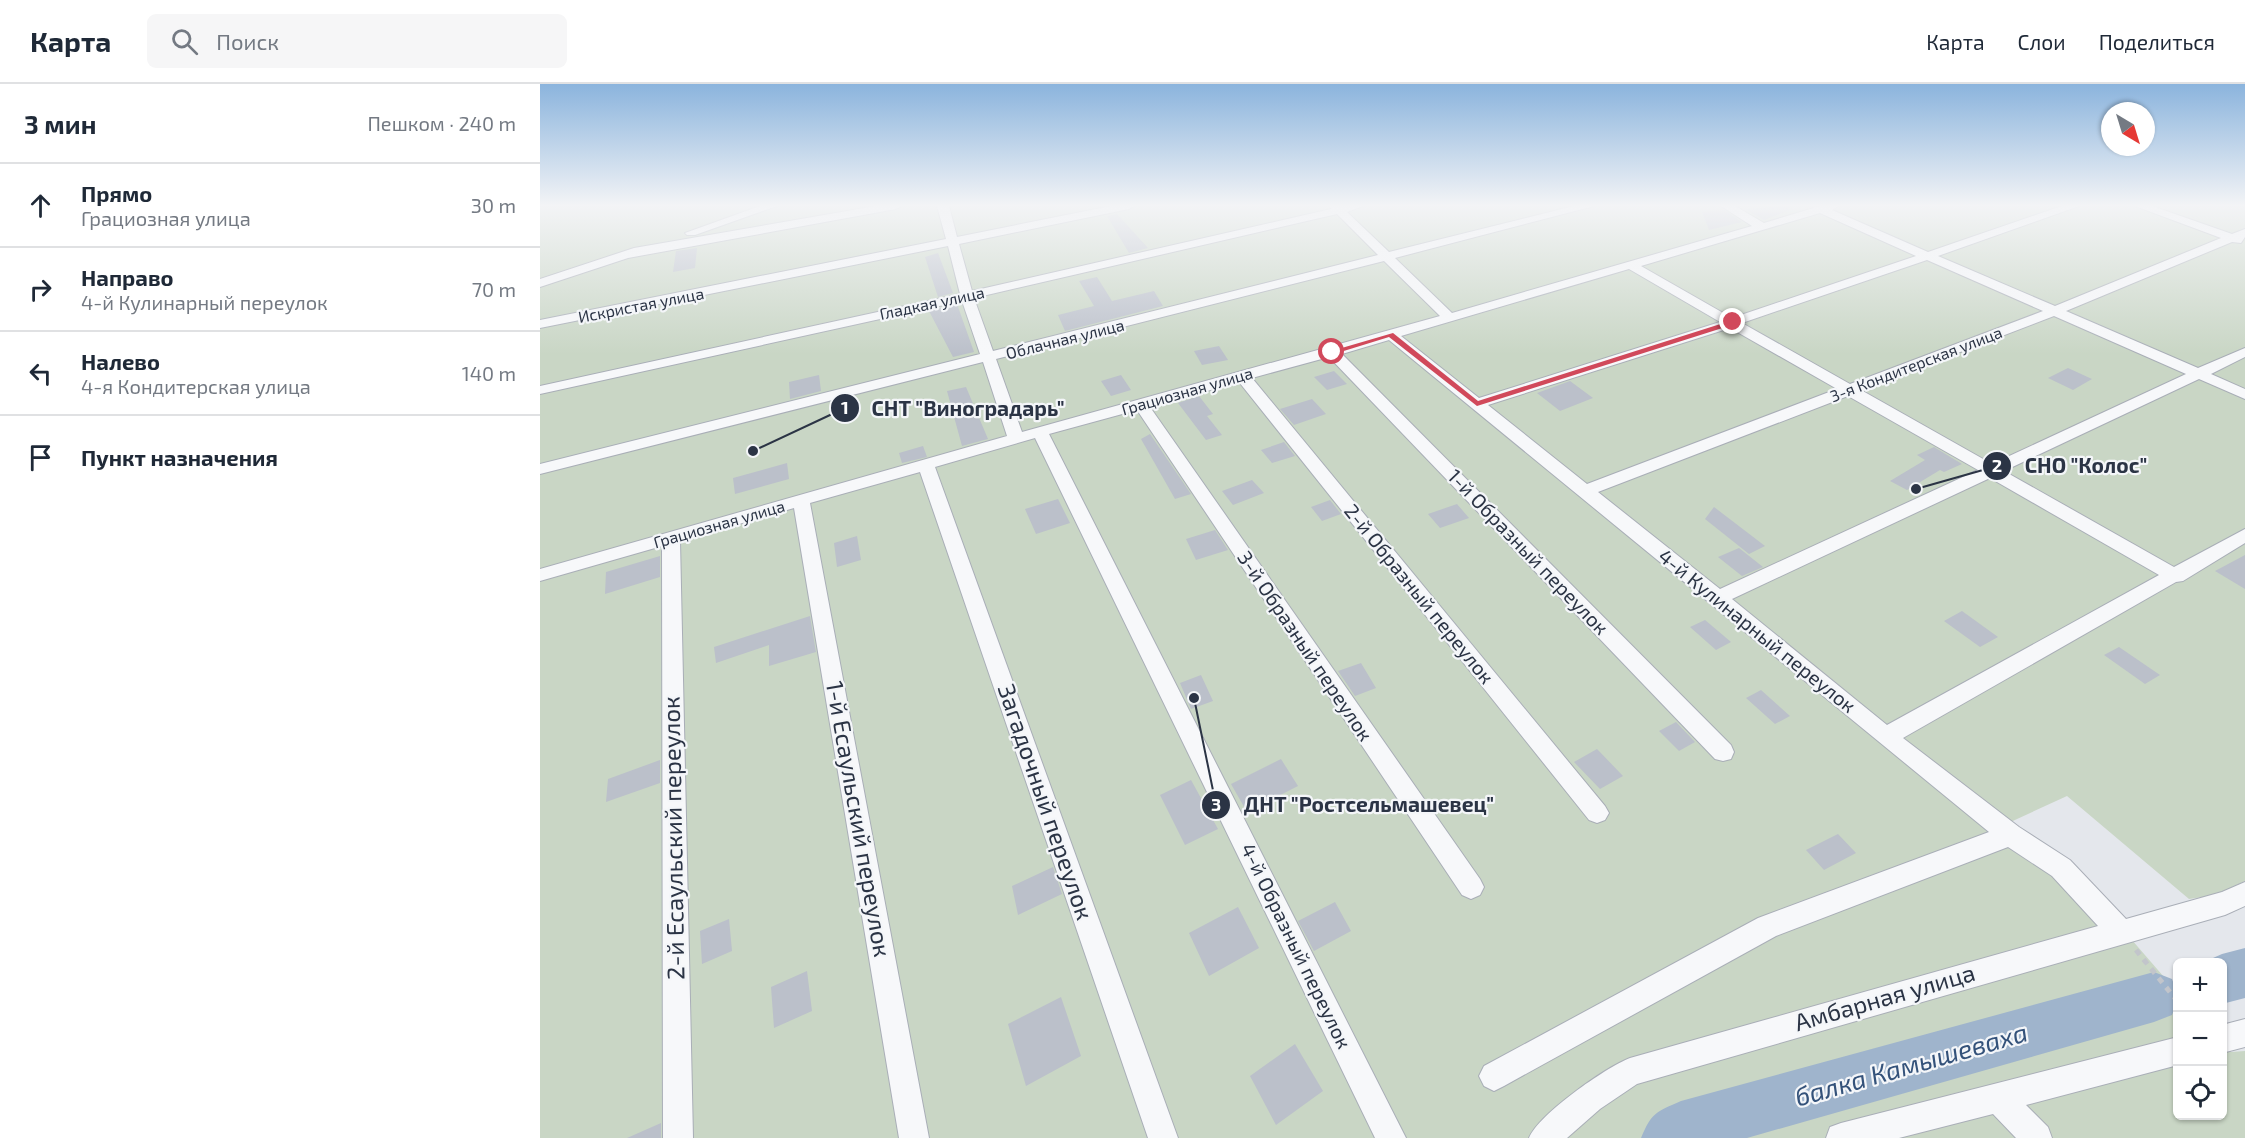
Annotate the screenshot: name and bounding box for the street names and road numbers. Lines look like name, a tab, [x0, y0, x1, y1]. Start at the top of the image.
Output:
street label: Гладкая улица	[878, 282, 986, 324]
street label: Искристая улица	[576, 283, 706, 327]
street label: Облачная улица	[1004, 315, 1126, 363]
street label: 3-я Кондитерская улица	[1827, 322, 2005, 406]
street label: Грациозная улица	[1119, 363, 1255, 419]
street label: 1-й Образный переулок	[1443, 464, 1614, 640]
street label: Грациозная улица	[651, 496, 787, 552]
street label: 2-й Образный переулок	[1339, 499, 1500, 689]
street label: 4-й Кулинарный переулок	[1654, 543, 1861, 718]
street label: 3-й Образный переулок	[1232, 546, 1379, 746]
street label: 1-й Есаульский переулок	[820, 678, 898, 959]
street label: Загадочный переулок	[991, 680, 1100, 924]
street label: 2-й Есаульский переулок	[656, 696, 690, 980]
street label: 4-й Образный переулок	[1236, 839, 1357, 1053]
street label: Амбарная улица	[1791, 957, 1979, 1037]

